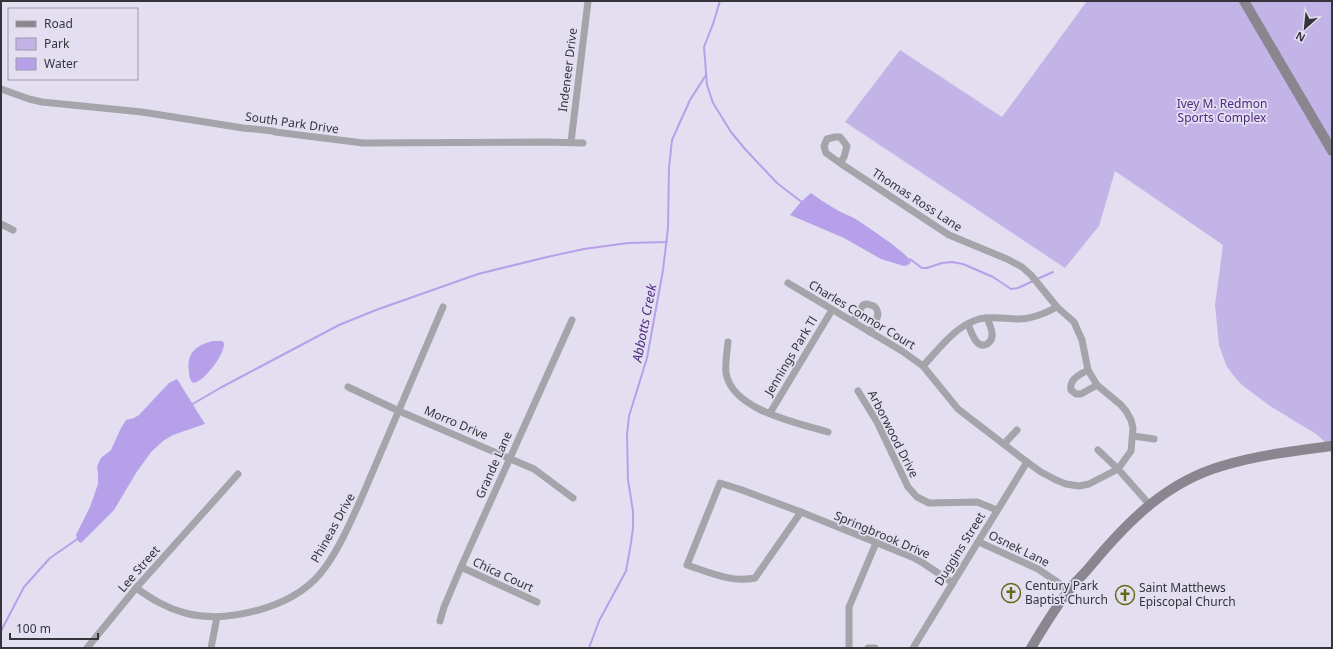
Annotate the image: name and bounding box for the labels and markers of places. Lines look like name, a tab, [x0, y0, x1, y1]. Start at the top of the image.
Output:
place label: Century Park Baptist Church	[1025, 577, 1108, 608]
place label: Saint Matthews Episcopal Church	[1139, 579, 1236, 610]
church icon: Century Park Baptist Church	[1000, 582, 1022, 604]
church icon: Saint Matthews Episcopal Church	[1114, 584, 1136, 606]

